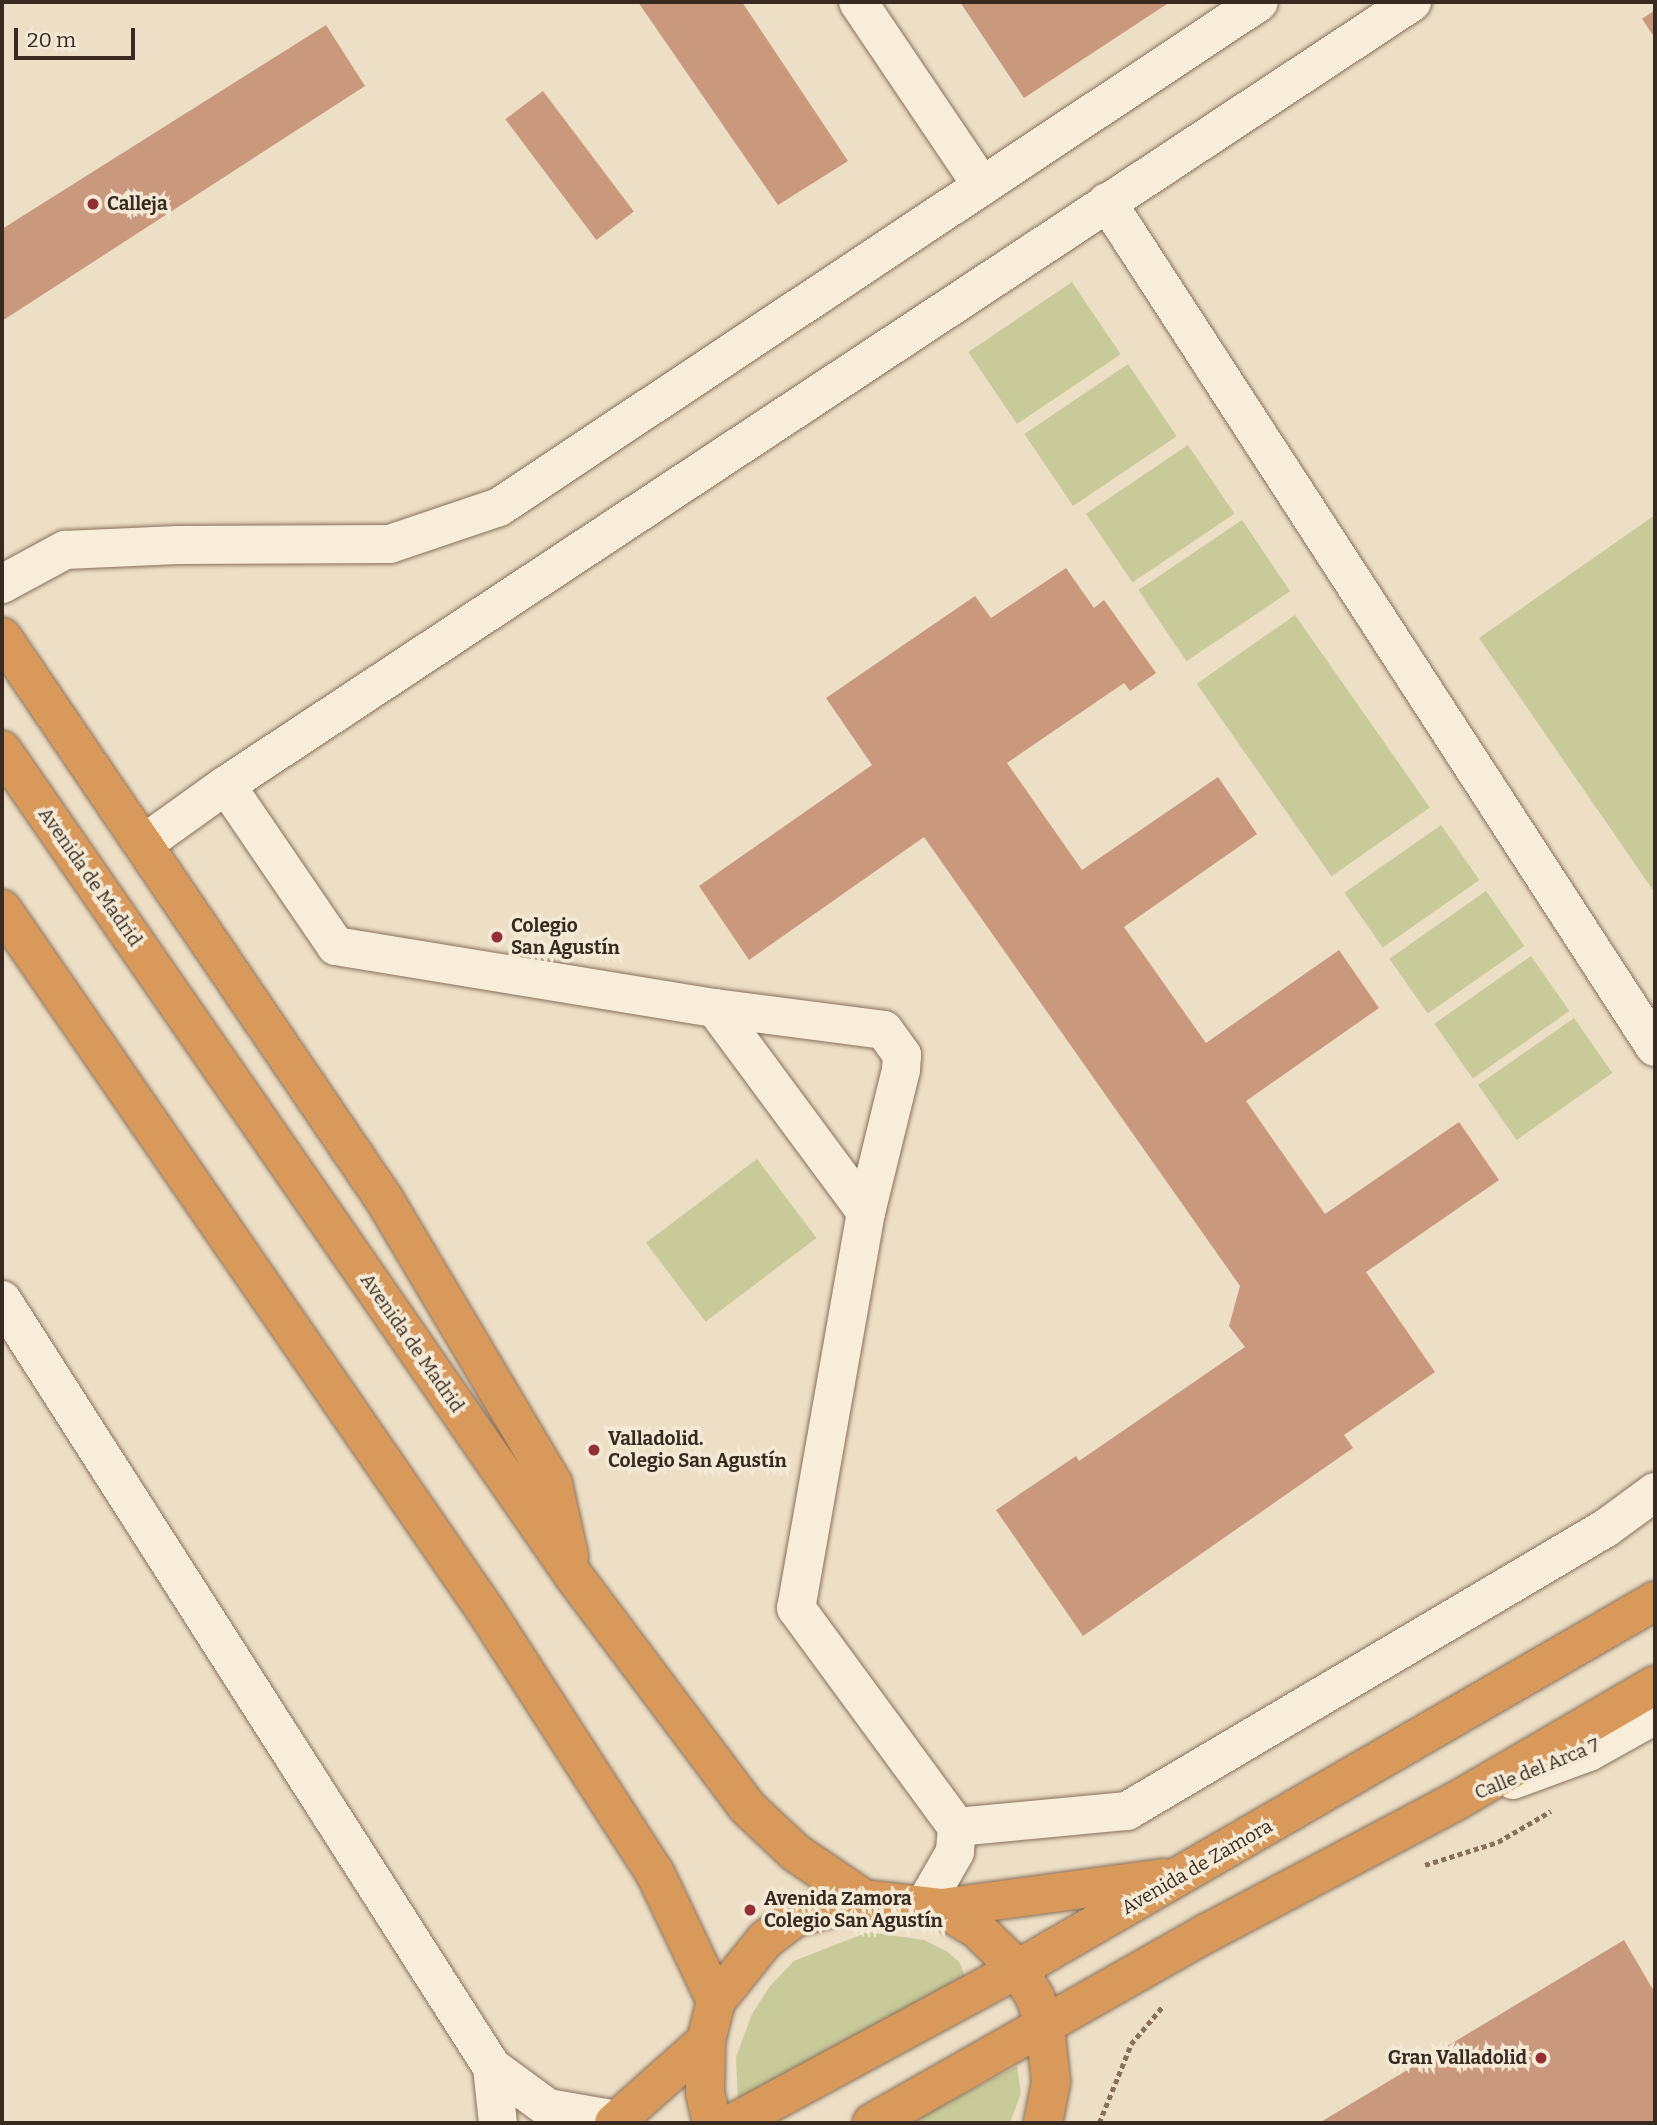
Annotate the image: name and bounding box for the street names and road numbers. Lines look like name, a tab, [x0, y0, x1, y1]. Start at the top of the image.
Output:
street label: Avenida de Madrid	[34, 803, 146, 951]
street label: Avenida de Madrid	[356, 1269, 468, 1417]
street label: Calle del Arca 7	[1471, 1734, 1603, 1804]
street label: Avenida de Zamora	[1118, 1815, 1276, 1919]

